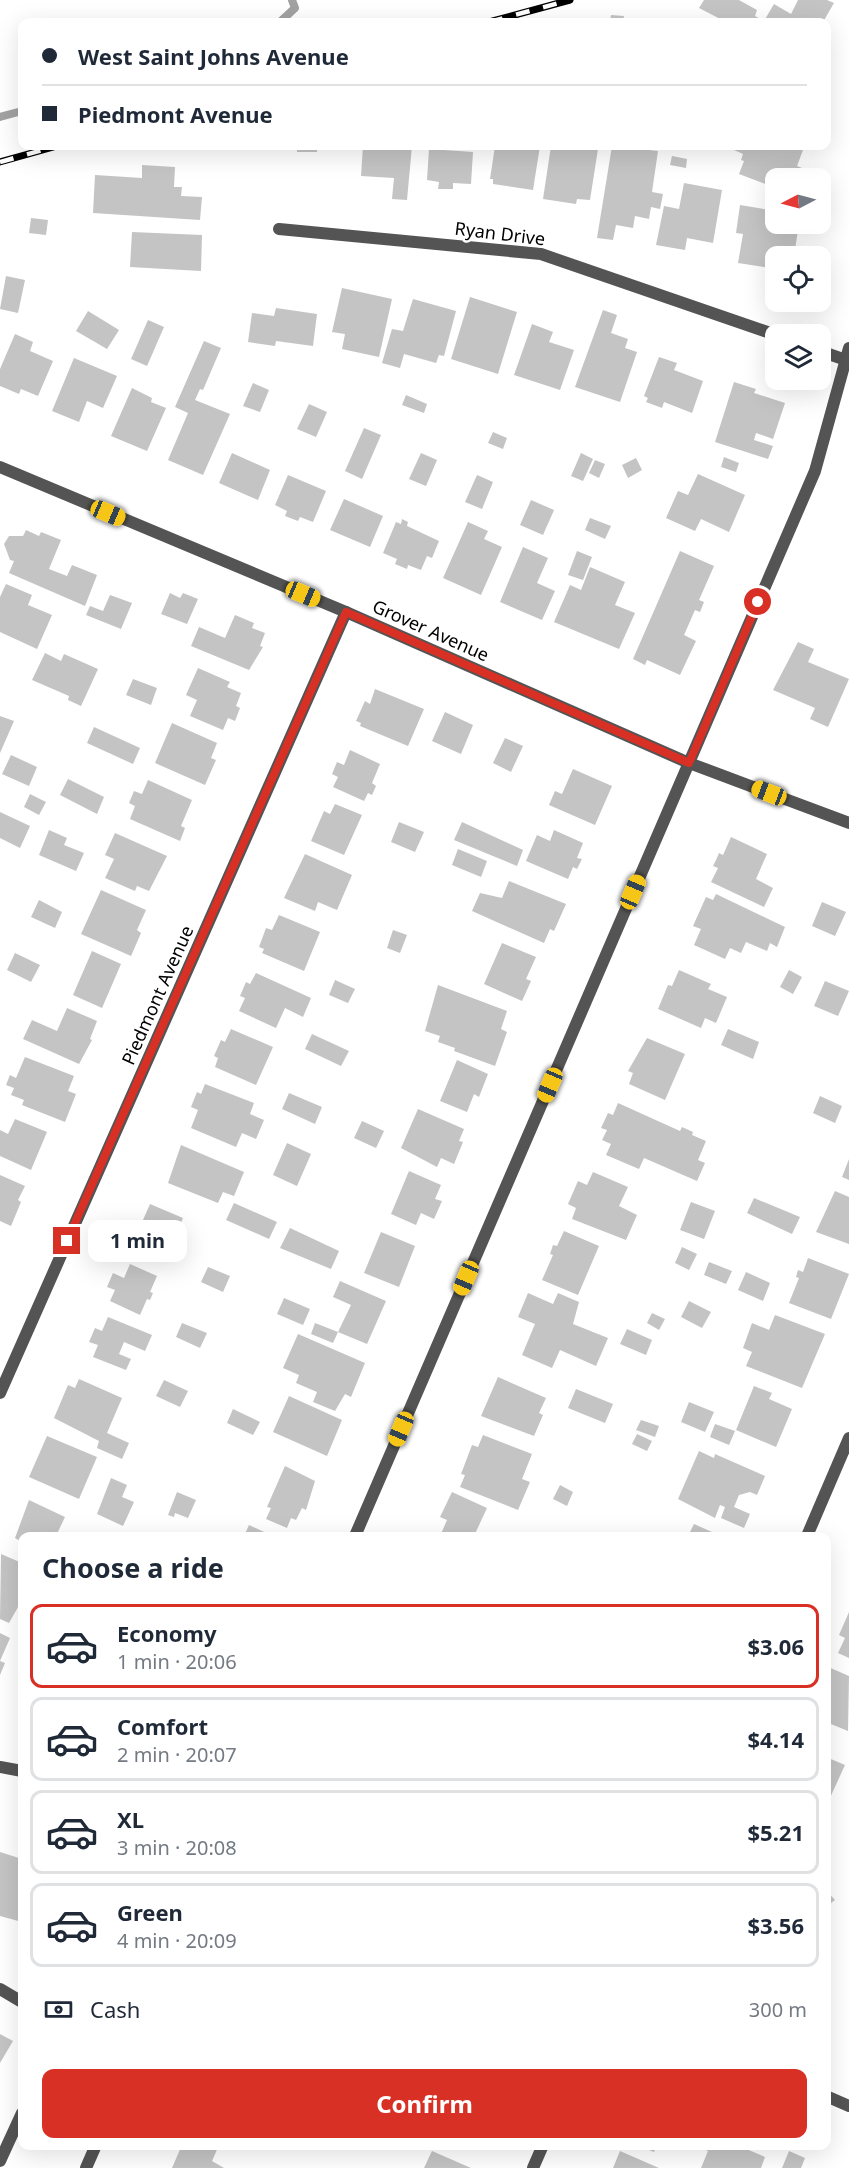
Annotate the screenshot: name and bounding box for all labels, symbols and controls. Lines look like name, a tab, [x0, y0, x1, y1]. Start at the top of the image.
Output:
text: West Saint Johns Avenue	[78, 41, 349, 71]
text: Piedmont Avenue	[78, 99, 273, 129]
north arrow	[765, 168, 831, 234]
map controls	[765, 168, 831, 390]
street label: Ryan Drive	[453, 216, 547, 250]
button: locate	[765, 246, 831, 312]
button: layers	[765, 324, 831, 390]
car	[88, 498, 128, 528]
car	[283, 579, 323, 609]
route start	[744, 588, 771, 615]
street label: Grover Avenue	[369, 594, 493, 666]
car	[749, 778, 789, 808]
car	[618, 872, 648, 912]
street label: Piedmont Avenue	[116, 922, 198, 1068]
car	[535, 1065, 565, 1105]
callout: 1 min	[88, 1220, 187, 1262]
route end	[53, 1227, 80, 1254]
text: 1 min	[110, 1227, 165, 1254]
car	[451, 1258, 481, 1298]
car	[386, 1409, 416, 1449]
text: Choose a ride	[42, 1549, 224, 1586]
text: Economy	[117, 1618, 216, 1648]
icon: car	[45, 1619, 99, 1673]
text: $3.06	[747, 1631, 804, 1661]
text: 1 min · 20:06	[117, 1648, 237, 1675]
text: Comfort	[117, 1711, 208, 1741]
icon: car	[45, 1712, 99, 1766]
text: $4.14	[747, 1724, 804, 1754]
text: 2 min · 20:07	[117, 1741, 237, 1768]
text: XL	[117, 1804, 144, 1834]
icon: car	[45, 1805, 99, 1859]
text: $5.21	[747, 1817, 804, 1847]
text: 3 min · 20:08	[117, 1834, 237, 1861]
text: Green	[117, 1897, 183, 1927]
icon: car	[45, 1898, 99, 1952]
text: $3.56	[747, 1910, 804, 1940]
text: 4 min · 20:09	[117, 1927, 237, 1954]
icon: cash	[42, 1993, 75, 2026]
text: Cash	[90, 1994, 140, 2024]
text: 300 m	[749, 1996, 807, 2023]
button: Confirm	[42, 2069, 807, 2138]

